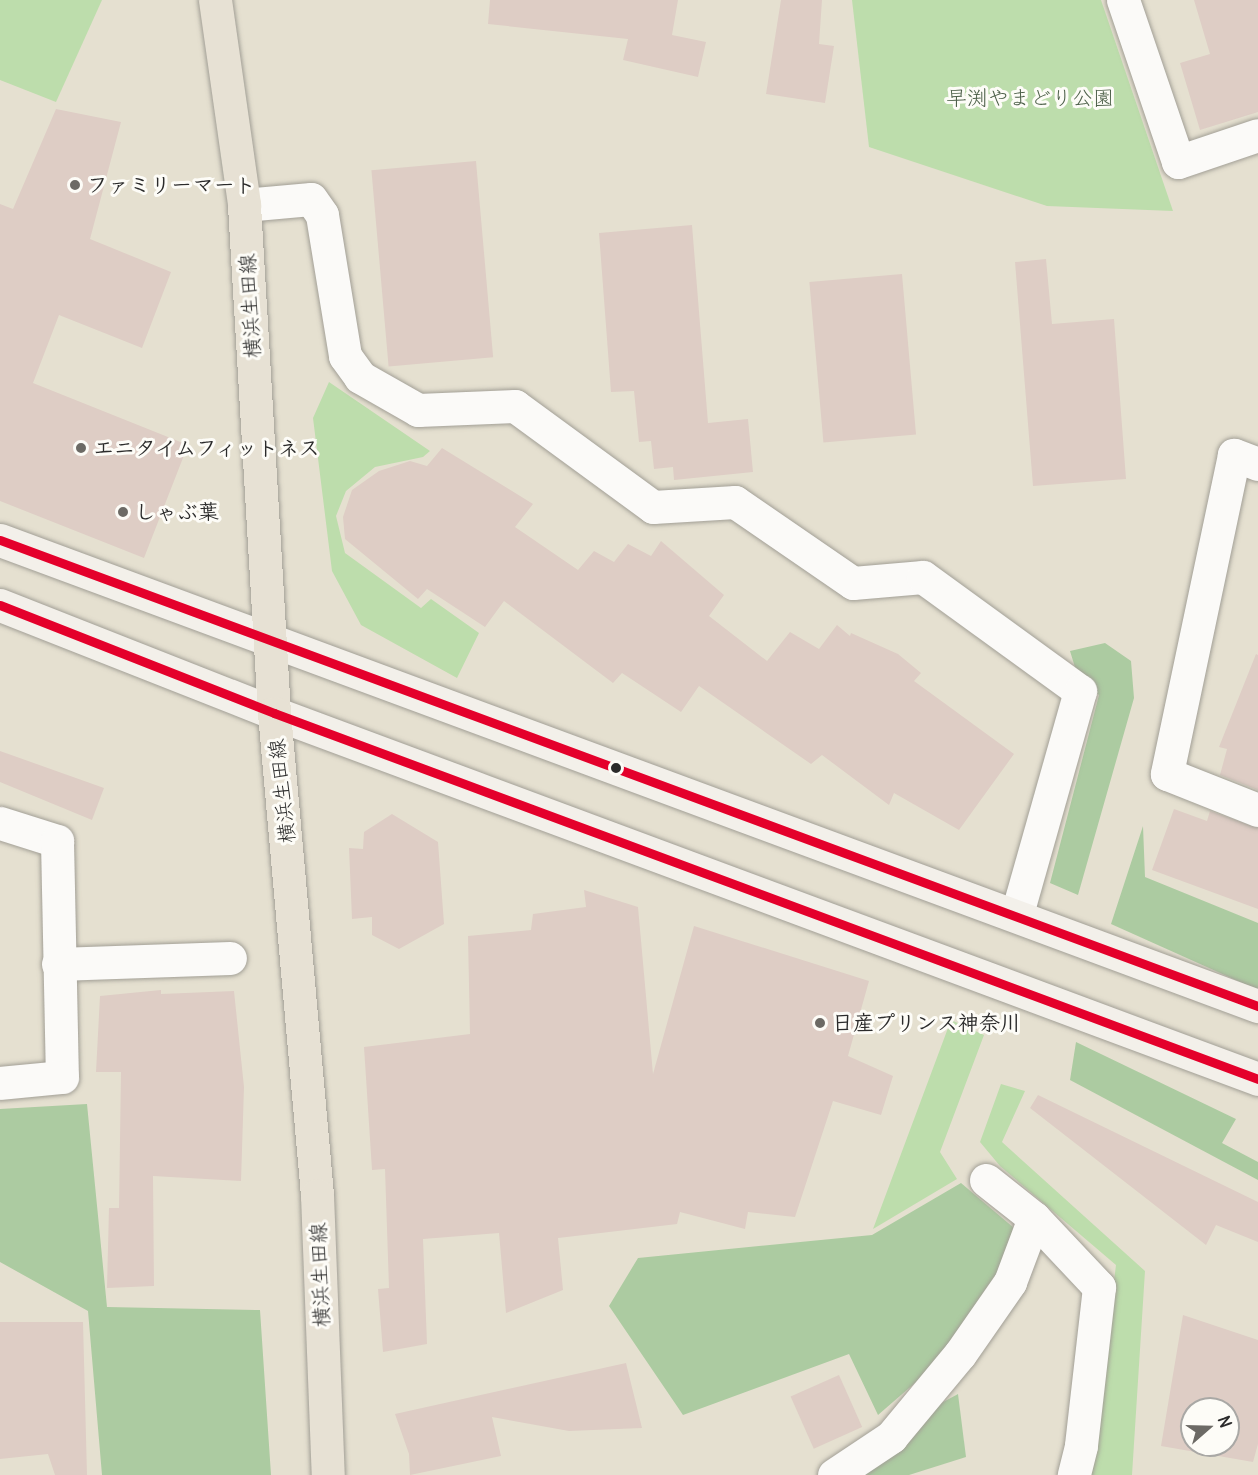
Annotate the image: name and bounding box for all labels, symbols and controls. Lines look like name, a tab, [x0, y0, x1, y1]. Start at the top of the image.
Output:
park label: 早渕やまどり公園	[946, 85, 1114, 111]
place label: ファミリーマート	[87, 172, 255, 198]
marker: ファミリーマート	[68, 178, 82, 192]
street label: 横浜生田線	[235, 253, 265, 359]
place label: エニタイムフィットネス	[93, 435, 324, 461]
marker: エニタイムフィットネス	[74, 441, 88, 455]
place label: しゃぶ葉	[135, 499, 219, 525]
marker: しゃぶ葉	[116, 505, 130, 519]
street label: 横浜生田線	[264, 737, 300, 845]
unlabelled marker	[610, 762, 622, 774]
place label: 日産プリンス神奈川	[832, 1010, 1021, 1036]
marker: 日産プリンス神奈川	[813, 1016, 827, 1030]
street label: 横浜生田線	[306, 1222, 334, 1328]
north arrow	[1180, 1397, 1240, 1457]
text: N	[1214, 1413, 1236, 1430]

